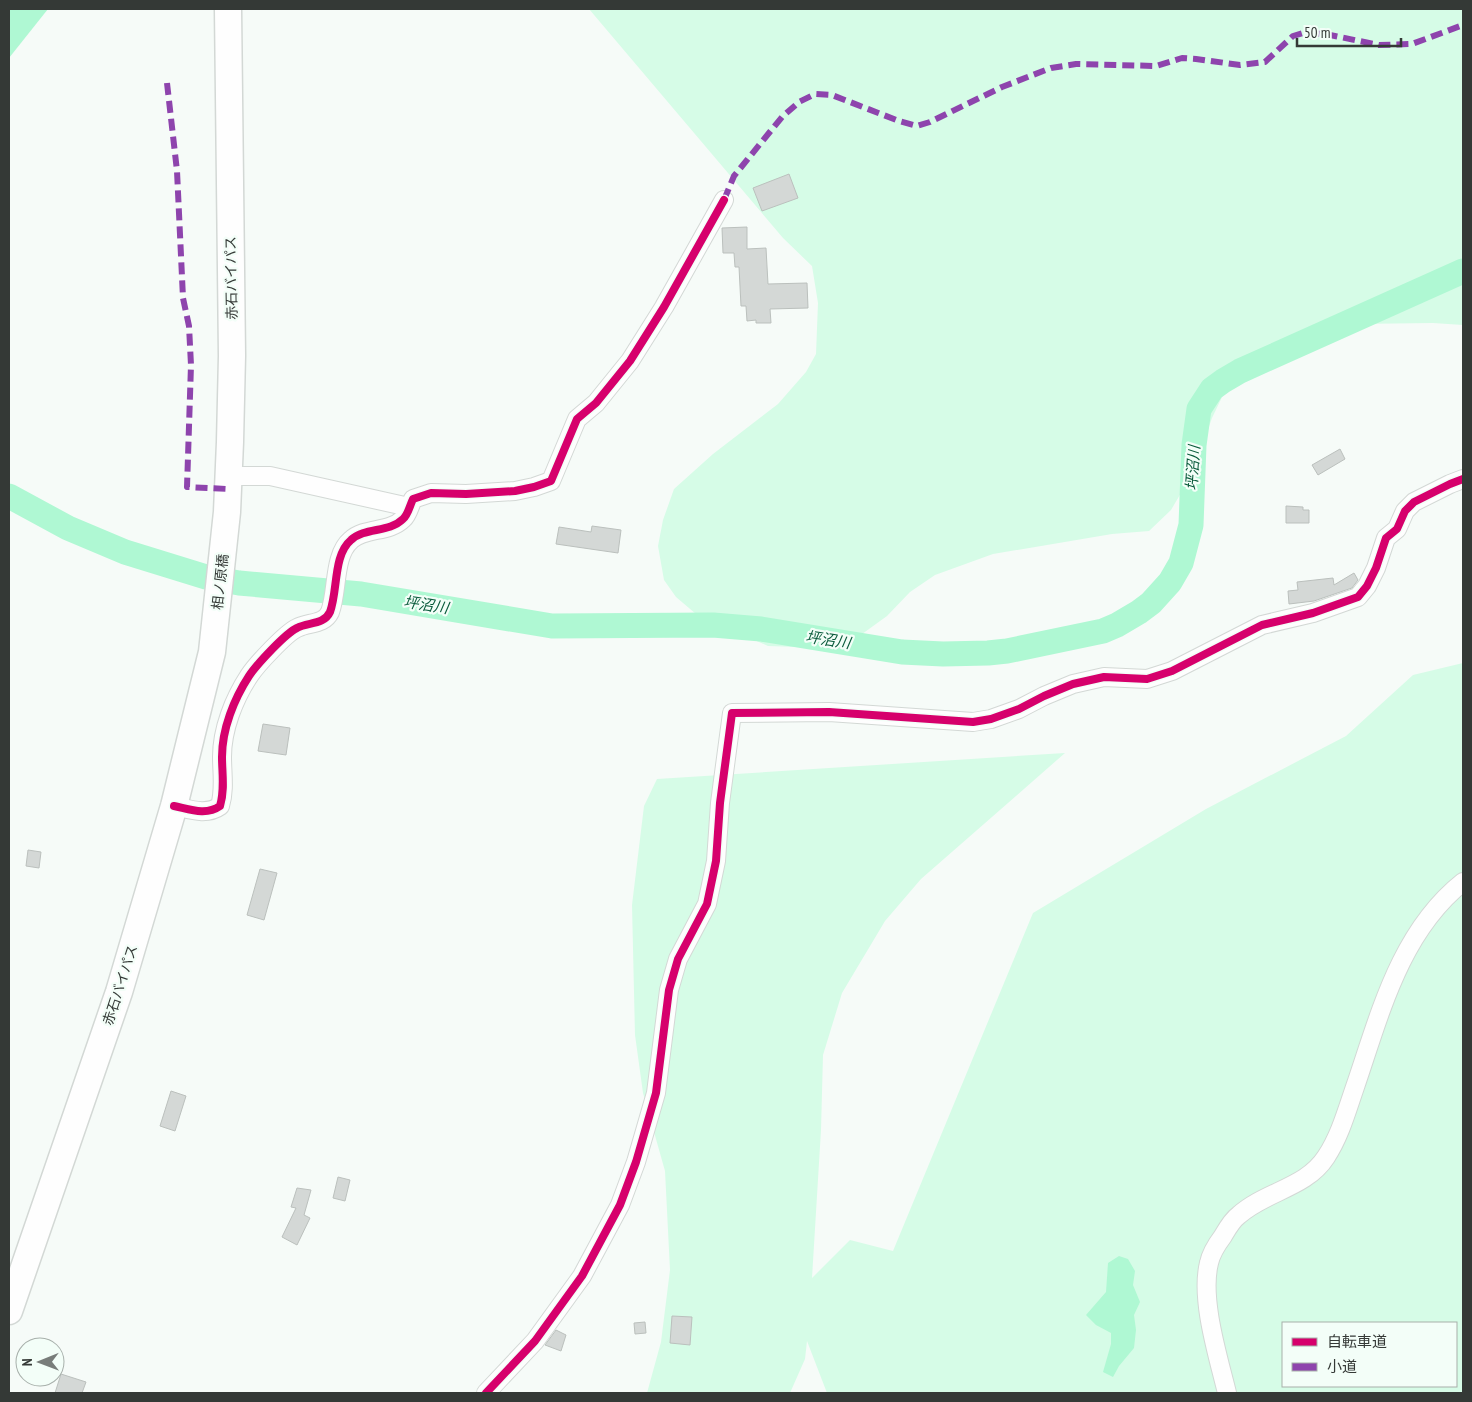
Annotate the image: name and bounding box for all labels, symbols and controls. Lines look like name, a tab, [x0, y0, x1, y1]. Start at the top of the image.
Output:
scale bar	[1297, 15, 1401, 47]
text: 50 m	[1304, 23, 1330, 42]
street label: 赤石バイパス	[221, 236, 241, 320]
water label: 坪沼川	[1181, 443, 1204, 491]
street label: 相ノ原橋	[208, 553, 232, 611]
water label: 坪沼川	[402, 592, 452, 618]
water label: 坪沼川	[804, 627, 854, 653]
street label: 赤石バイパス	[99, 942, 141, 1028]
legend	[1282, 1322, 1457, 1387]
text: 自転車道	[1327, 1332, 1387, 1351]
north arrow	[15, 1337, 65, 1387]
text: 小道	[1327, 1357, 1357, 1376]
text: N	[18, 1358, 36, 1366]

